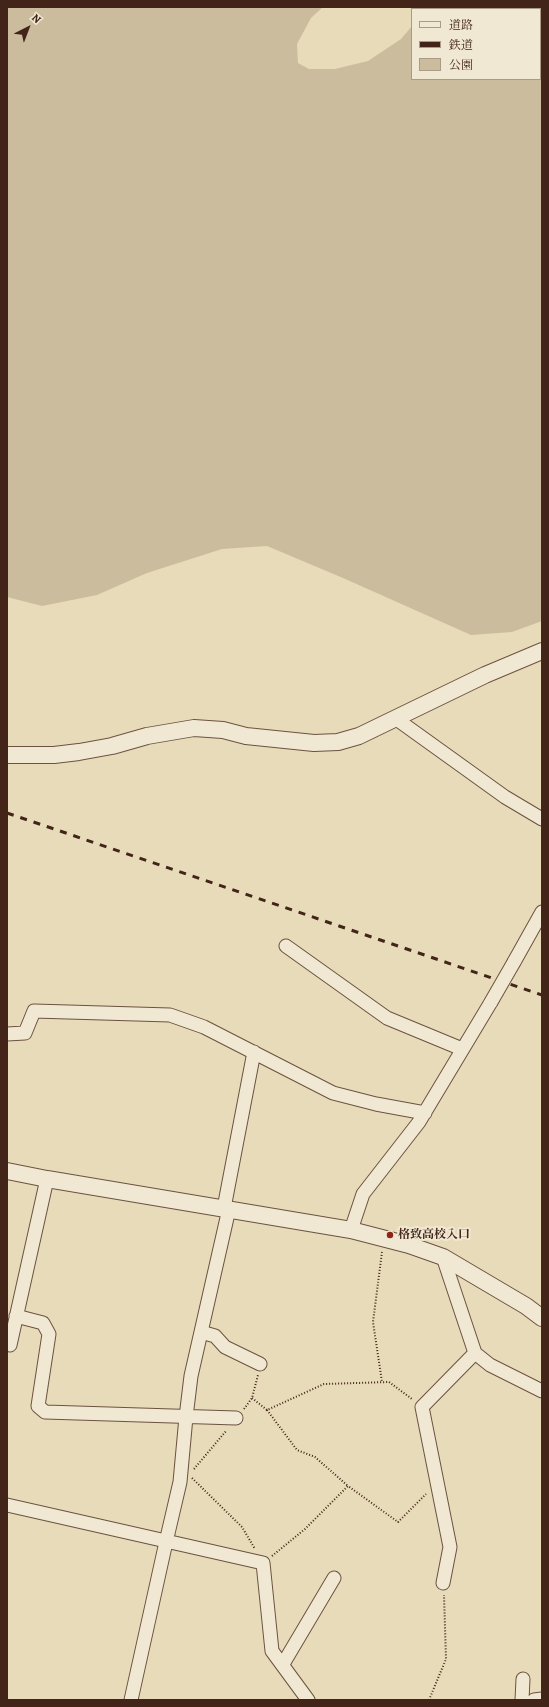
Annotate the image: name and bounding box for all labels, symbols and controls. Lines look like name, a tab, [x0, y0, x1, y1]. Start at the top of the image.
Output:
north arrow	[8, 8, 48, 48]
legend	[411, 8, 541, 80]
text: N	[28, 10, 44, 27]
text: 道路	[449, 17, 473, 33]
text: 鉄道	[449, 37, 473, 53]
text: 公園	[449, 57, 473, 73]
place label: 格致高校入口	[398, 1228, 470, 1242]
marker: 格致高校入口	[385, 1230, 395, 1240]

